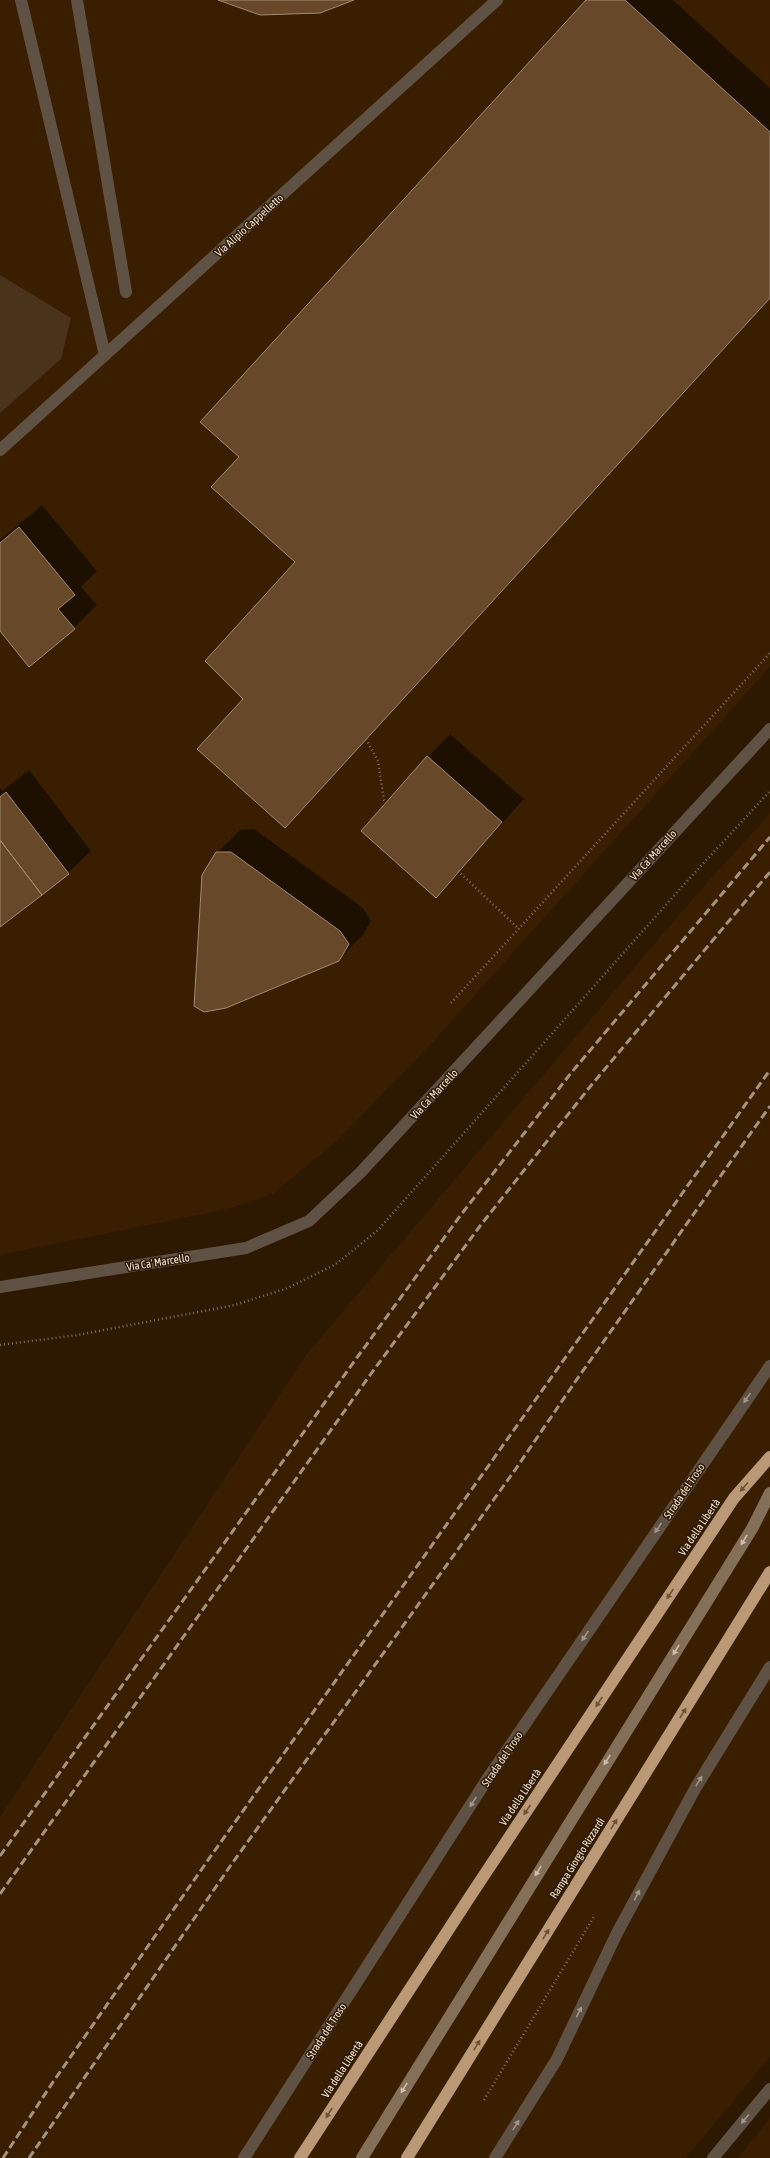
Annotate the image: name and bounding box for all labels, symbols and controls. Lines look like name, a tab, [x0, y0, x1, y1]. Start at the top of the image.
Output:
street label: Via Alipio Cappelletto	[213, 191, 285, 259]
street label: Via Ca' Marcello	[627, 827, 679, 883]
street label: Via Ca' Marcello	[408, 1067, 460, 1121]
street label: Via Ca' Marcello	[126, 1251, 190, 1273]
one-way arrow	[743, 1393, 751, 1403]
street label: Strada del Troso	[661, 1461, 707, 1521]
one-way arrow	[740, 1482, 749, 1491]
street label: Via della Libertà	[676, 1496, 722, 1558]
one-way arrow	[654, 1523, 662, 1534]
one-way arrow	[741, 1534, 748, 1546]
one-way arrow	[667, 1588, 674, 1599]
one-way arrow	[581, 1631, 589, 1641]
one-way arrow	[672, 1644, 679, 1656]
one-way arrow	[595, 1697, 603, 1707]
one-way arrow	[679, 1707, 686, 1719]
street label: Strada del Troso	[479, 1729, 525, 1789]
one-way arrow	[603, 1755, 611, 1766]
street label: Via della Libertà	[497, 1766, 543, 1828]
one-way arrow	[696, 1775, 703, 1787]
one-way arrow	[469, 1796, 477, 1807]
one-way arrow	[523, 1805, 531, 1815]
street label: Rampa Giorgio Rizzardi	[547, 1815, 607, 1901]
one-way arrow	[610, 1819, 618, 1829]
one-way arrow	[534, 1866, 542, 1876]
one-way arrow	[634, 1890, 641, 1901]
one-way arrow	[542, 1928, 549, 1940]
street label: Strada del Troso	[304, 2001, 348, 2061]
one-way arrow	[576, 2006, 582, 2017]
street label: Via della Libertà	[319, 2038, 365, 2100]
one-way arrow	[473, 2039, 481, 2050]
one-way arrow	[401, 2082, 408, 2094]
one-way arrow	[325, 2107, 333, 2118]
one-way arrow	[741, 2114, 750, 2125]
one-way arrow	[512, 2119, 519, 2131]

